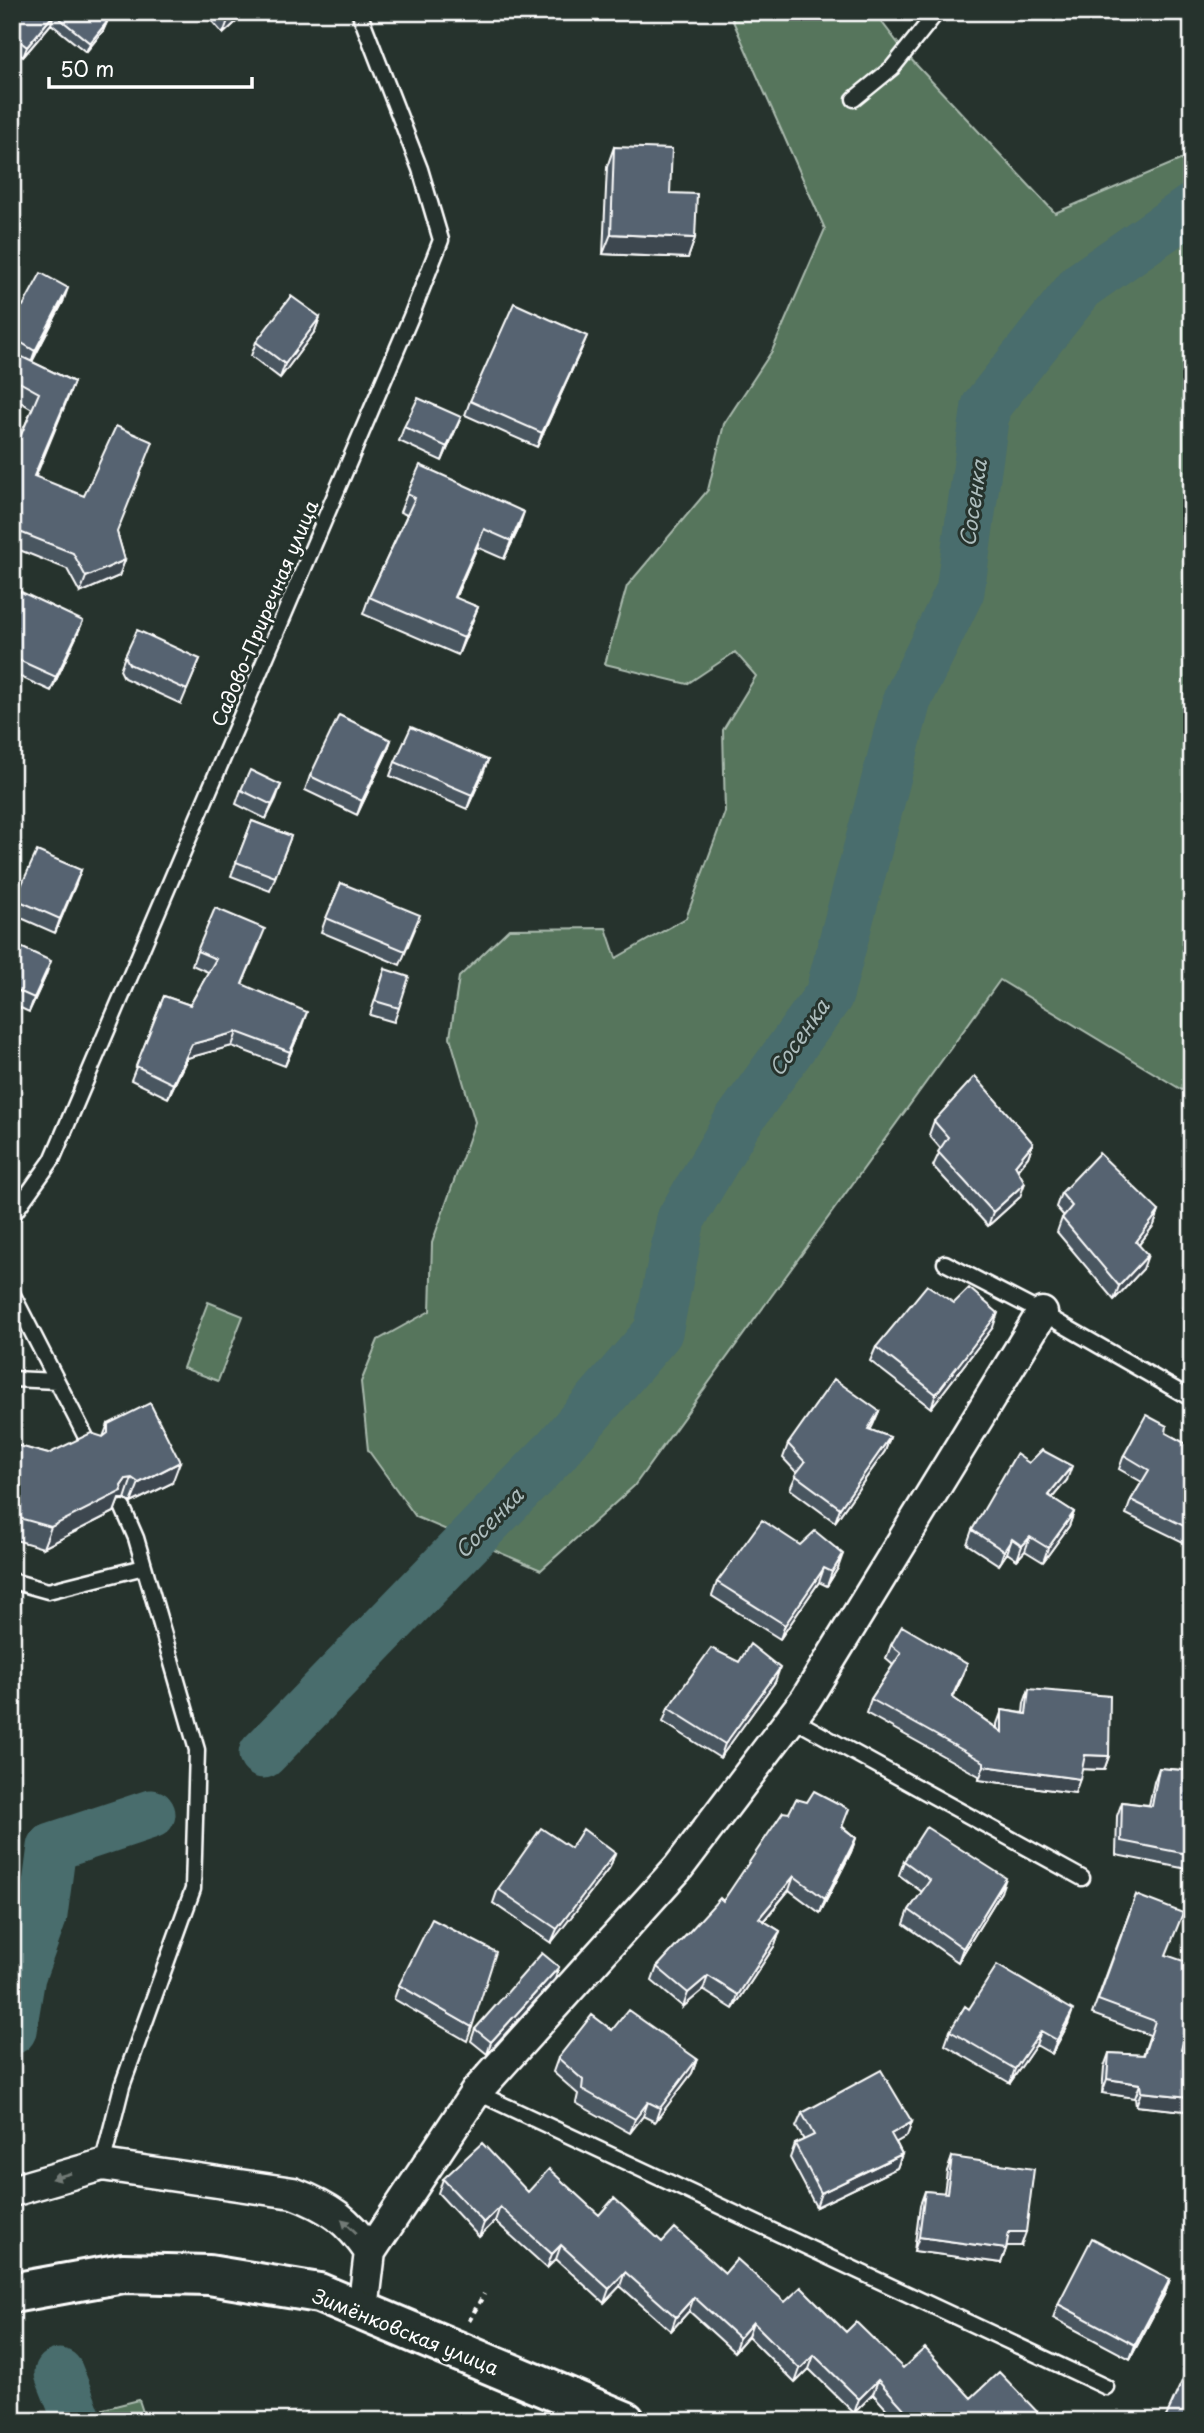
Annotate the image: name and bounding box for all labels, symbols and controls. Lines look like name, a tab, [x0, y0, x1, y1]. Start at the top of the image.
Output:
scale bar	[49, 46, 252, 90]
text: 50 m	[60, 52, 114, 84]
water label: Сосенка	[950, 456, 994, 549]
street label: Садово-Приречная улица	[204, 495, 324, 731]
water label: Сосенка	[760, 991, 837, 1082]
water label: Сосенка	[446, 1479, 531, 1565]
one-way arrow	[51, 2172, 72, 2182]
one-way arrow	[341, 2218, 358, 2234]
street label: Зимёнковская улица	[309, 2281, 503, 2381]

